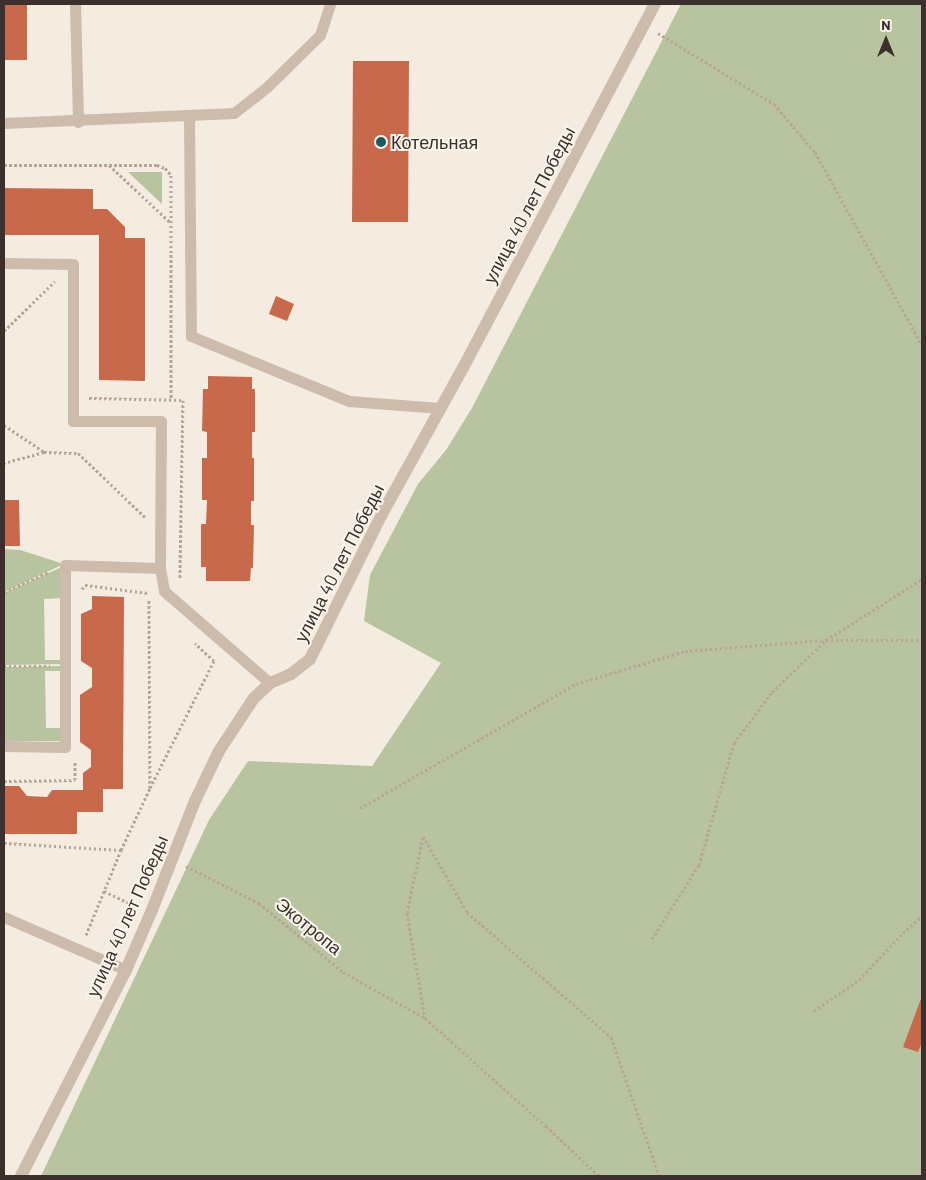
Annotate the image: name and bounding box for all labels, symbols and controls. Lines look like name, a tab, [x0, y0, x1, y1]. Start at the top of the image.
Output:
north arrow	[861, 15, 911, 65]
text: N	[881, 16, 891, 33]
street label: улица 40 лет Победы	[478, 123, 580, 287]
place label: Котельная	[391, 131, 478, 153]
marker: Котельная	[375, 136, 387, 148]
street label: улица 40 лет Победы	[290, 480, 388, 646]
street label: улица 40 лет Победы	[82, 832, 172, 1000]
street label: Экотропа	[272, 893, 346, 959]

